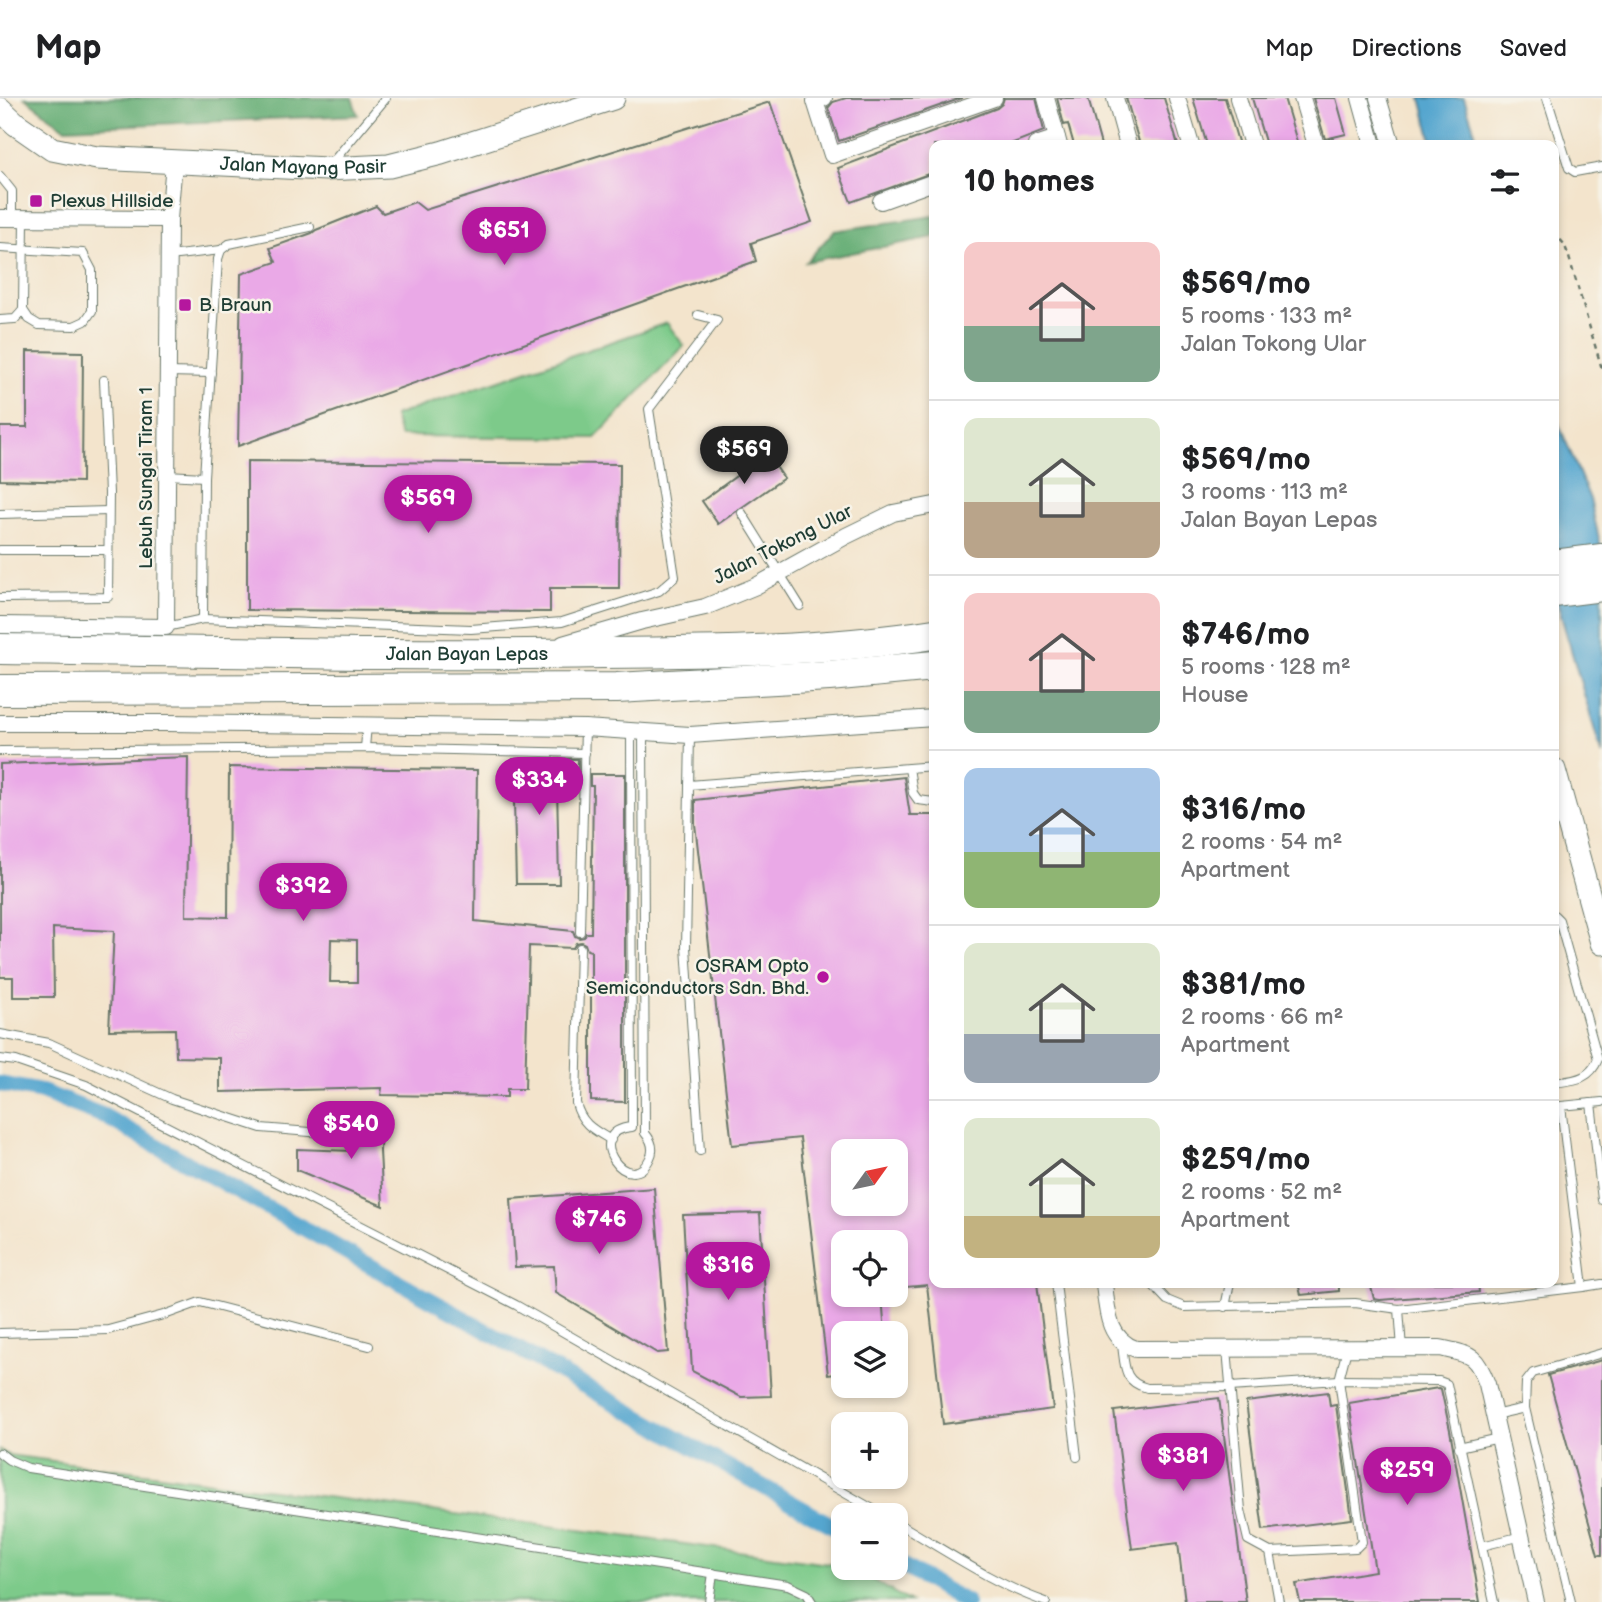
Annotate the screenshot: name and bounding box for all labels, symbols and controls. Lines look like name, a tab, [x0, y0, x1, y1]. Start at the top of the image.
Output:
text: Map	[35, 28, 101, 68]
text: Map	[1265, 34, 1313, 63]
text: Directions	[1351, 34, 1462, 63]
text: Saved	[1500, 34, 1567, 63]
street label: Jalan Mayang Pasir	[219, 152, 388, 181]
icon: filters	[1486, 163, 1524, 201]
text: 10 homes	[964, 164, 1095, 200]
place label: Plexus Hillside	[50, 190, 173, 213]
marker: Plexus Hillside	[28, 193, 44, 209]
pin: $651	[463, 208, 545, 267]
text: $651	[478, 216, 530, 244]
text: $569/mo	[1181, 266, 1311, 302]
icon: home	[1020, 270, 1104, 354]
place label: B. Braun	[199, 294, 272, 317]
marker: B. Braun	[177, 297, 193, 313]
text: 5 rooms · 133 m²	[1181, 302, 1352, 330]
text: Jalan Tokong Ular	[1181, 330, 1366, 358]
street label: Lebuh Sungai Tiram 1	[135, 387, 158, 569]
pin: $569	[703, 426, 785, 486]
text: $569	[716, 435, 772, 463]
text: $569/mo	[1181, 442, 1311, 478]
icon: home	[1020, 446, 1104, 530]
pin: $569	[387, 476, 469, 535]
text: 3 rooms · 113 m²	[1181, 478, 1348, 506]
text: $569	[400, 484, 456, 512]
street label: Jalan Tokong Ular	[710, 500, 857, 590]
text: Jalan Bayan Lepas	[1181, 506, 1377, 534]
text: $746/mo	[1181, 617, 1310, 653]
icon: home	[1020, 621, 1104, 705]
street label: Jalan Bayan Lepas	[386, 642, 548, 666]
text: 5 rooms · 128 m²	[1181, 653, 1351, 681]
text: House	[1181, 681, 1248, 709]
pin: $334	[498, 758, 580, 817]
text: $334	[511, 766, 567, 794]
text: $316/mo	[1181, 792, 1306, 828]
icon: home	[1020, 796, 1104, 880]
text: 2 rooms · 54 m²	[1181, 828, 1343, 856]
text: Apartment	[1181, 856, 1290, 884]
pin: $392	[262, 864, 344, 923]
text: $392	[275, 872, 331, 900]
place label: OSRAM Opto Semiconductors Sdn. Bhd.	[586, 955, 809, 1000]
text: $381/mo	[1181, 967, 1306, 1003]
marker: OSRAM Opto Semiconductors Sdn. Bhd.	[815, 969, 831, 985]
icon: home	[1020, 971, 1104, 1055]
text: 2 rooms · 66 m²	[1181, 1003, 1343, 1031]
text: Apartment	[1181, 1031, 1290, 1059]
pin: $540	[310, 1102, 392, 1161]
text: $540	[323, 1110, 379, 1138]
north arrow	[831, 1139, 908, 1216]
map controls	[831, 1139, 908, 1580]
text: $259/mo	[1181, 1142, 1310, 1178]
icon: home	[1020, 1146, 1104, 1230]
text: 2 rooms · 52 m²	[1181, 1178, 1342, 1206]
pin: $746	[558, 1196, 640, 1256]
text: $746	[571, 1205, 627, 1233]
text: Apartment	[1181, 1206, 1290, 1234]
button: locate	[831, 1230, 908, 1307]
pin: $316	[687, 1242, 769, 1302]
text: $316	[702, 1251, 754, 1279]
button: layers	[831, 1321, 908, 1398]
button: +	[831, 1412, 908, 1489]
pin: $381	[1142, 1434, 1224, 1493]
text: $381	[1157, 1442, 1209, 1470]
pin: $259	[1366, 1448, 1448, 1507]
text: $259	[1379, 1456, 1435, 1484]
button: −	[831, 1503, 908, 1580]

